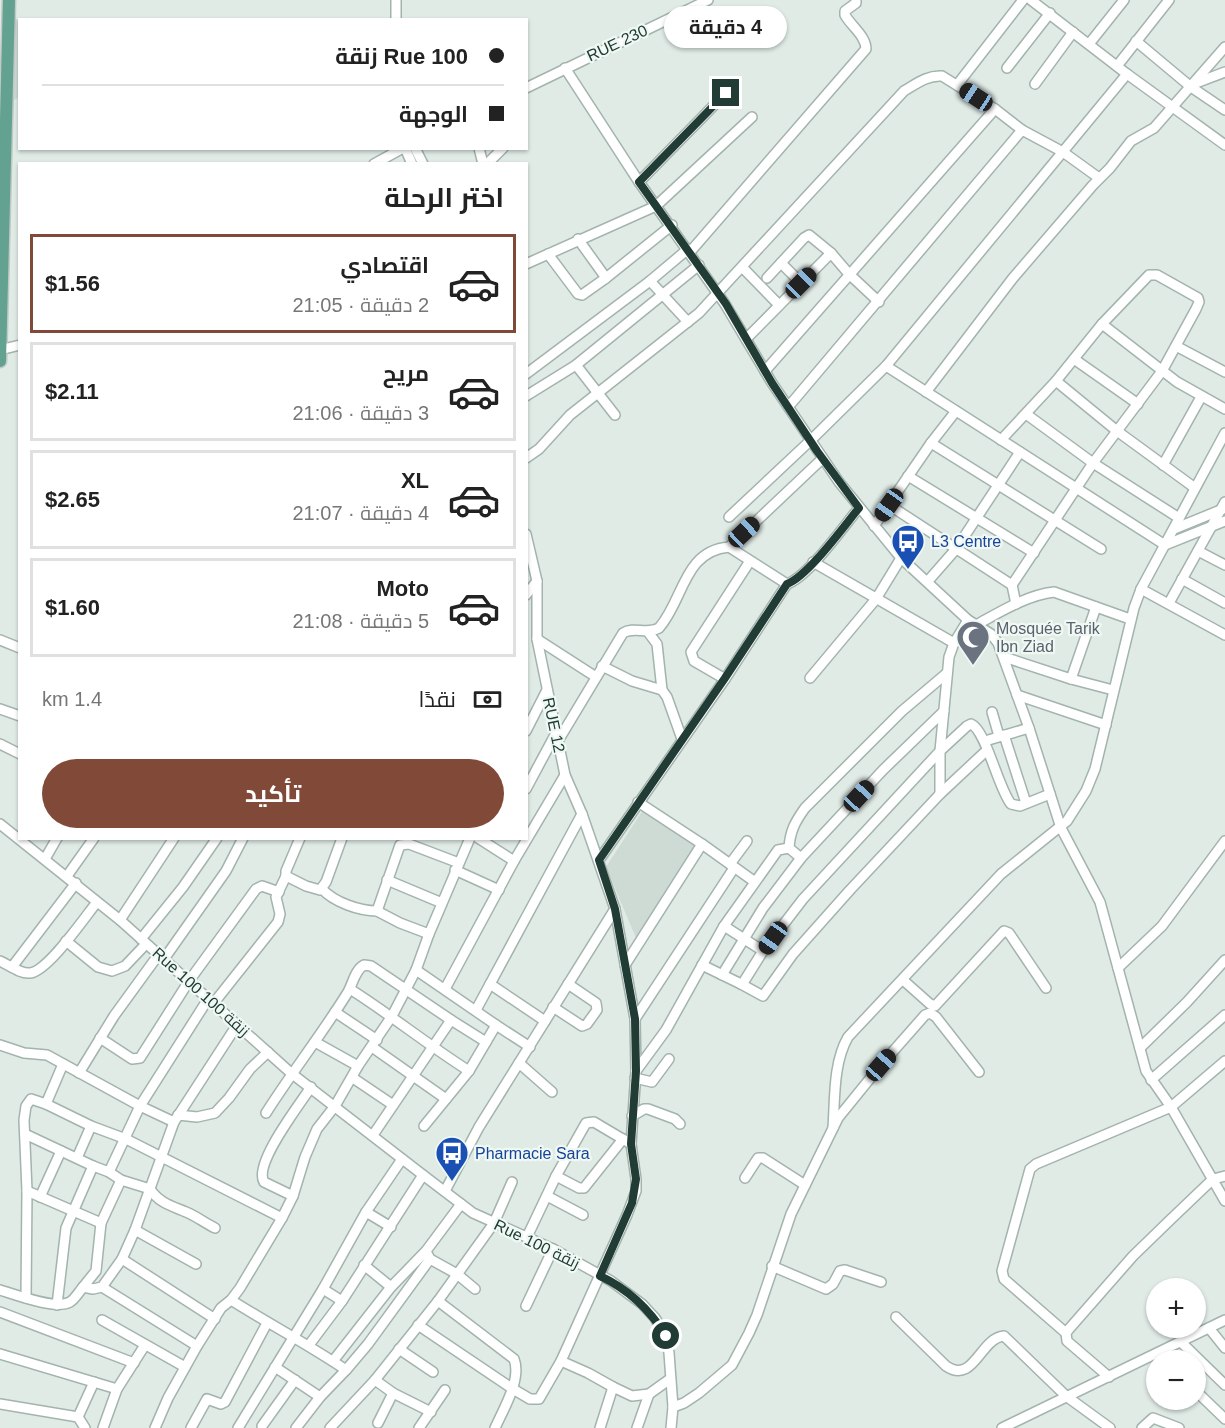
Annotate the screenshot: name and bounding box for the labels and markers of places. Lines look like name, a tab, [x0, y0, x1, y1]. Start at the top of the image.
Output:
bus stop icon: L3 Centre	[890, 523, 926, 570]
place label: L3 Centre	[931, 533, 1001, 550]
mosque icon: Mosquée Tarik Ibn Ziad	[955, 619, 991, 666]
place label: Mosquée Tarik Ibn Ziad	[996, 620, 1101, 655]
bus stop icon: Pharmacie Sara	[434, 1135, 470, 1182]
place label: Pharmacie Sara	[475, 1145, 590, 1162]

